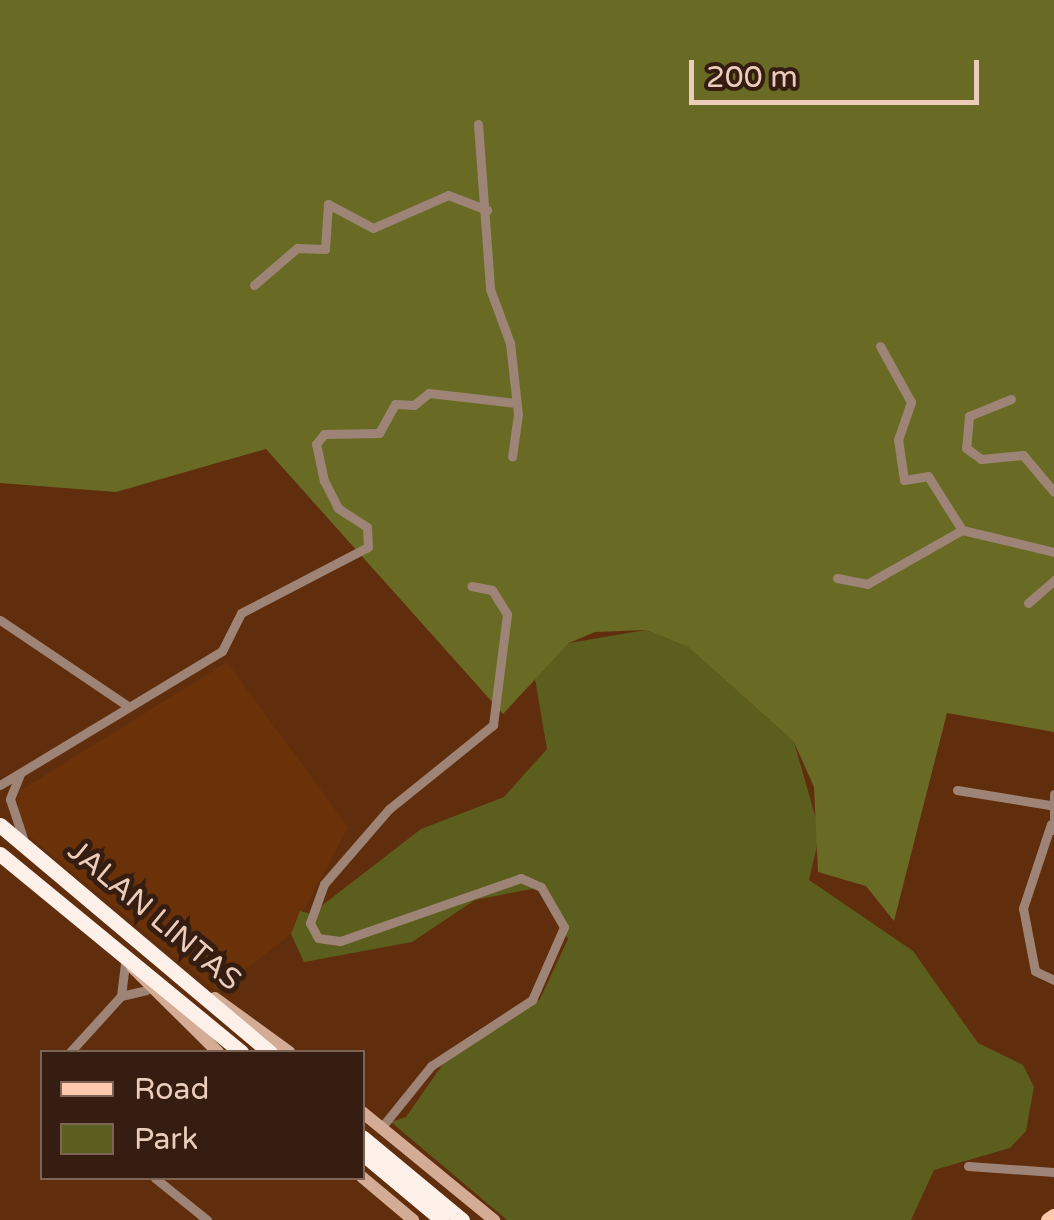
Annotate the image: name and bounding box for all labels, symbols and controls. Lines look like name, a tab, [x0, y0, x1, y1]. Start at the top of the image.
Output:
scale bar	[694, 40, 984, 102]
text: 200 m	[706, 59, 798, 96]
street label: JALAN LINTAS	[60, 833, 248, 999]
legend	[40, 1050, 365, 1180]
text: Road	[134, 1071, 209, 1108]
text: Park	[134, 1121, 198, 1158]

